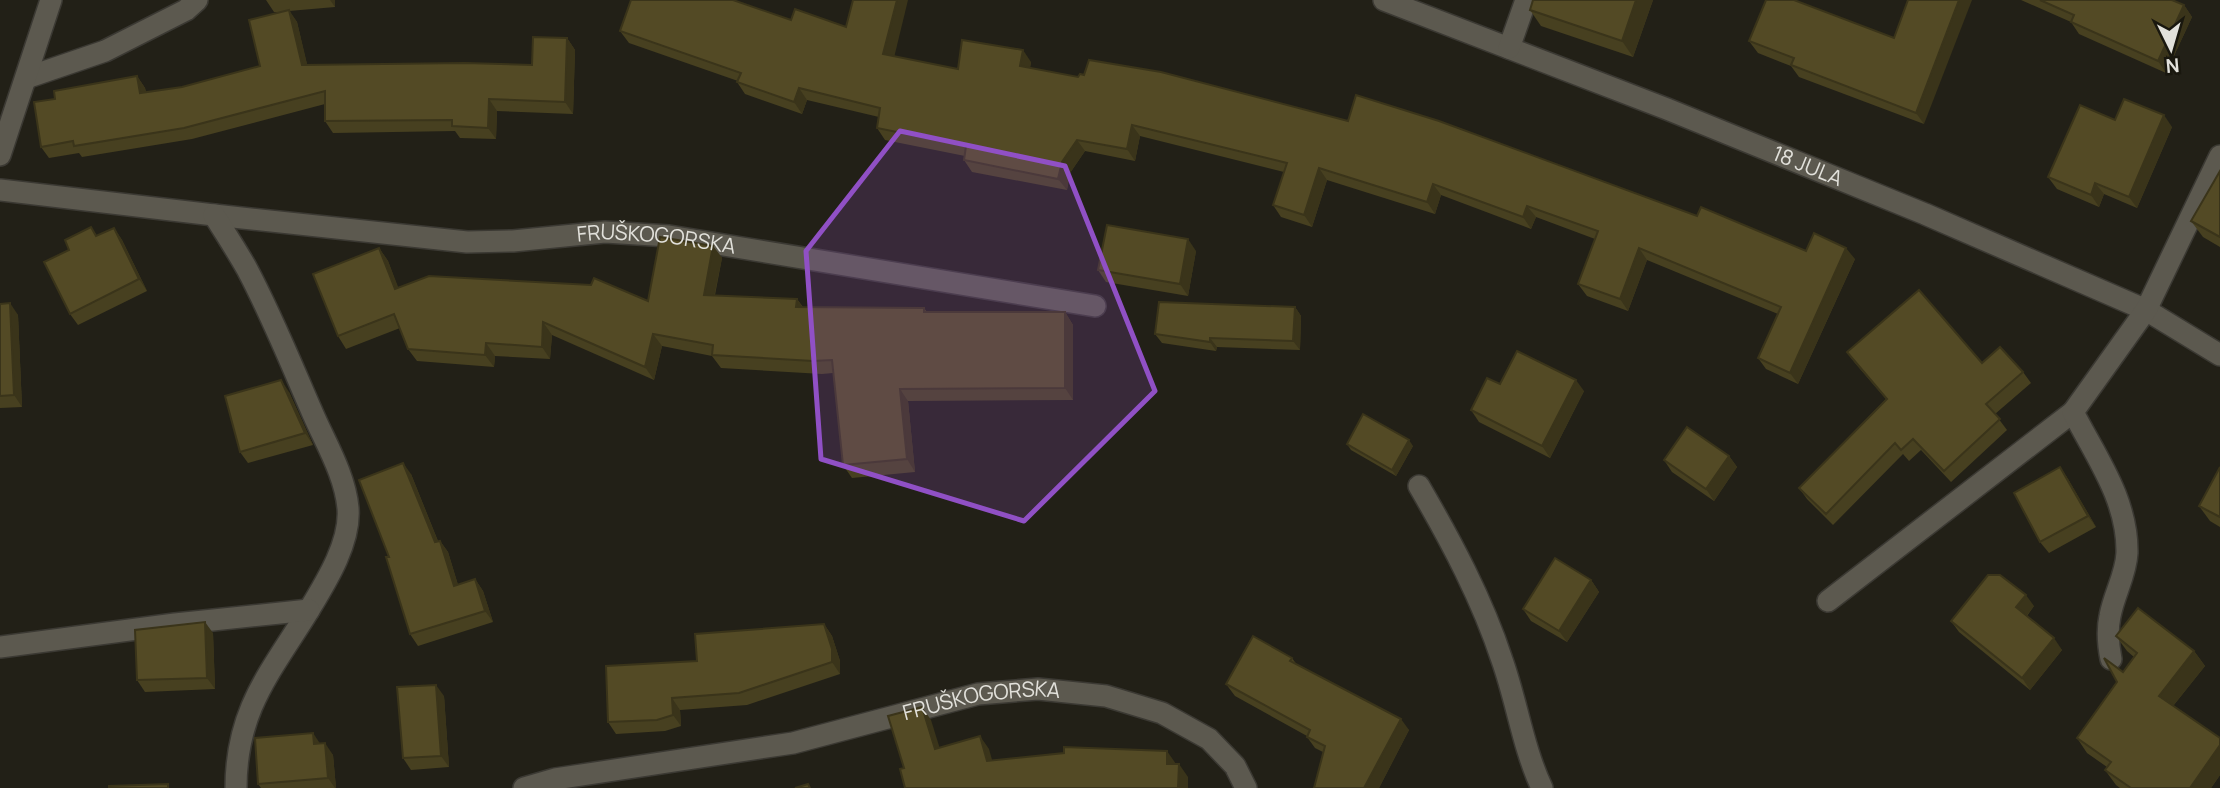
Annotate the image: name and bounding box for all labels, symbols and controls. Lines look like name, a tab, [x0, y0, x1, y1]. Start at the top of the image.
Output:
north arrow	[2136, 14, 2206, 84]
text: N	[2165, 52, 2180, 79]
street label: 18 JULA	[1769, 139, 1847, 192]
street label: FRUŠKOGORSKA	[575, 217, 738, 260]
street label: FRUŠKOGORSKA	[899, 674, 1062, 726]

